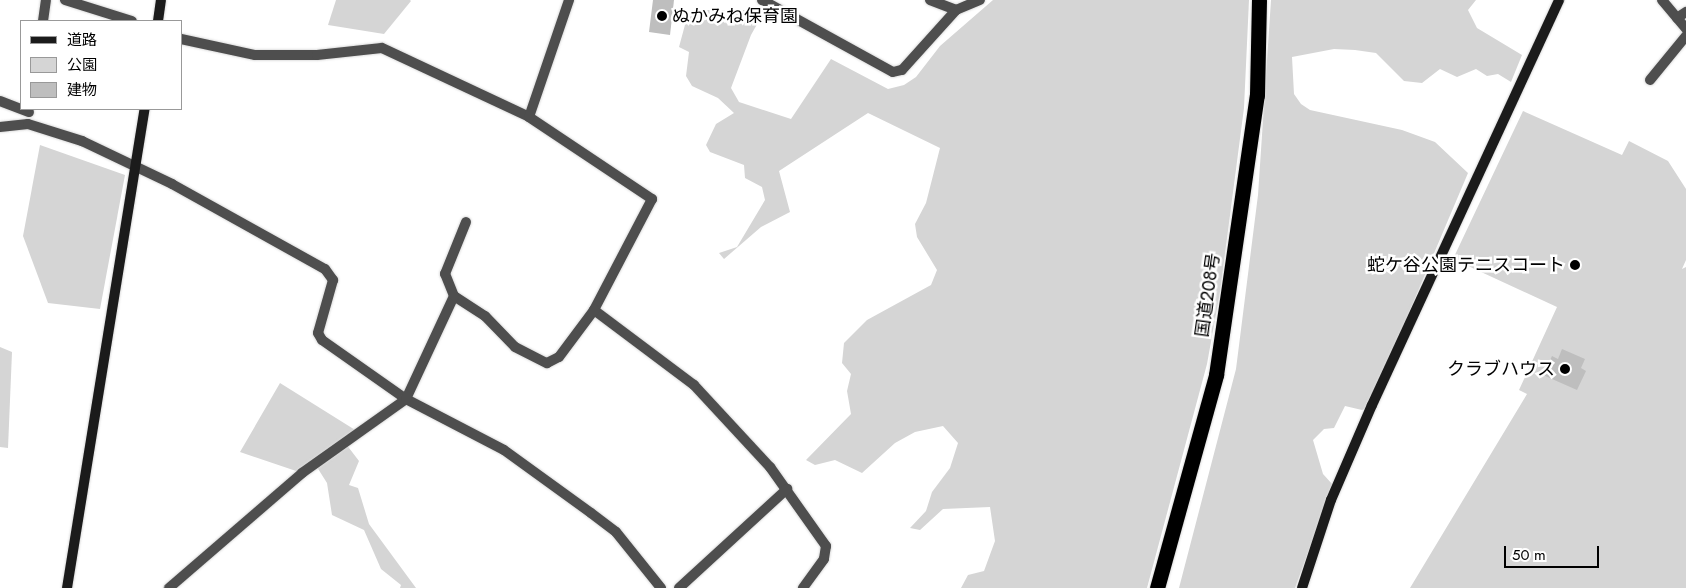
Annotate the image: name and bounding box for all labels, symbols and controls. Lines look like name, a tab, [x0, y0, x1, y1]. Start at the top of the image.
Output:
place label: ぬかみね保育園	[672, 5, 798, 27]
marker: ぬかみね保育園	[656, 10, 668, 22]
legend	[20, 20, 182, 110]
text: 道路	[67, 29, 97, 51]
text: 公園	[67, 54, 97, 76]
text: 建物	[67, 79, 97, 101]
street label: 国道208号	[1191, 251, 1225, 339]
place label: 蛇ケ谷公園テニスコート	[1367, 254, 1565, 276]
marker: 蛇ケ谷公園テニスコート	[1569, 259, 1581, 271]
place label: クラブハウス	[1447, 358, 1555, 380]
marker: クラブハウス	[1559, 363, 1571, 375]
scale bar	[1506, 536, 1601, 568]
text: 50 m	[1512, 544, 1546, 566]

